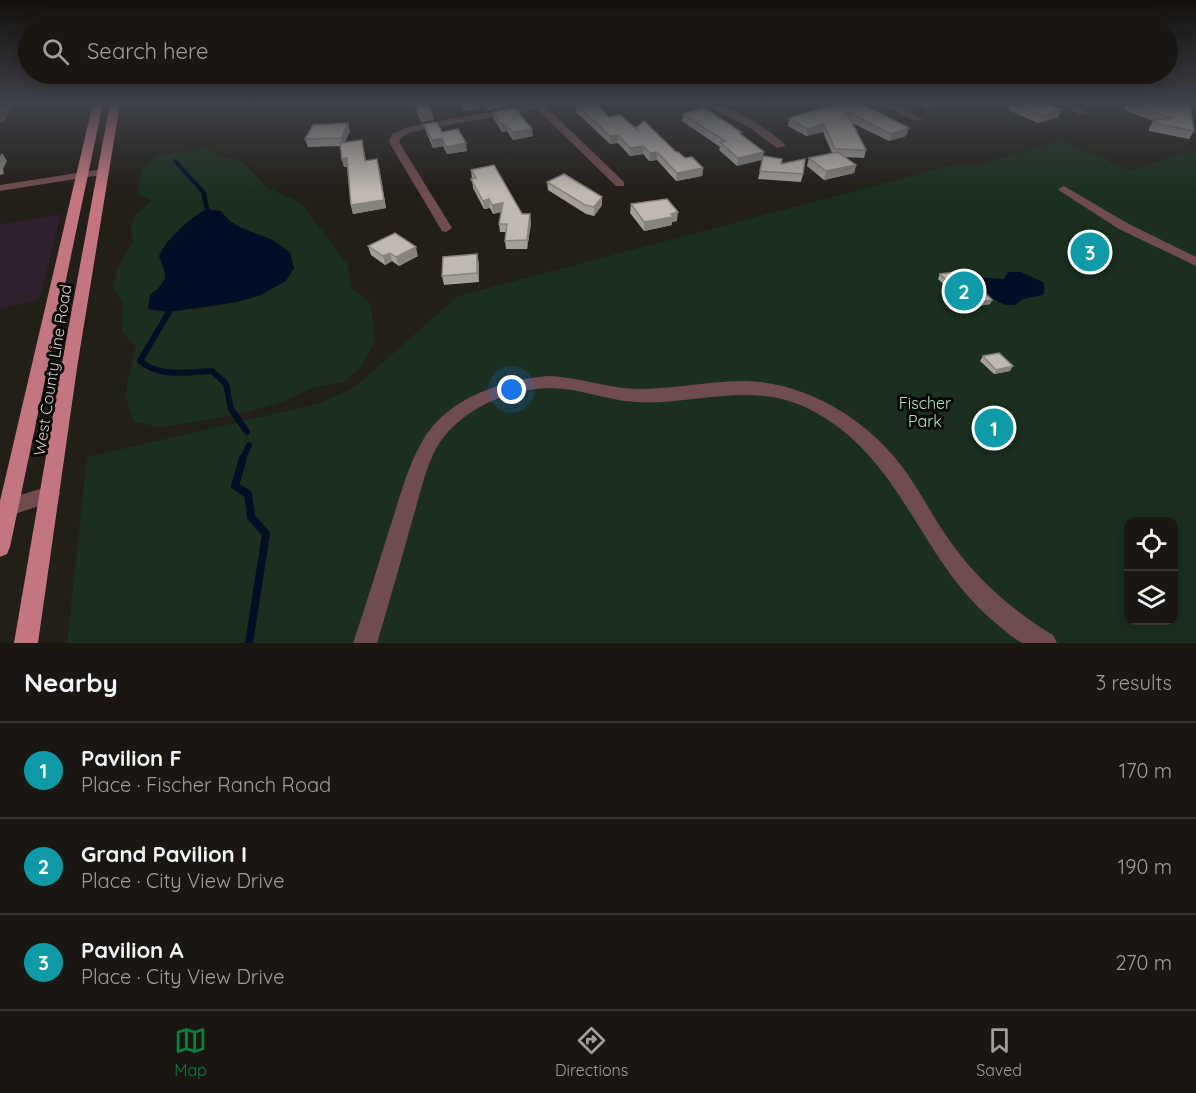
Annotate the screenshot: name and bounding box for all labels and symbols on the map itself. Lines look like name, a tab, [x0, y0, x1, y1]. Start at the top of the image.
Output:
pin: 3	[1070, 230, 1110, 274]
pin: 2	[944, 268, 984, 314]
street label: West County Line Road	[29, 283, 75, 457]
your location	[497, 375, 526, 404]
park label: Fischer Park	[899, 393, 951, 431]
pin: 1	[974, 406, 1014, 450]

